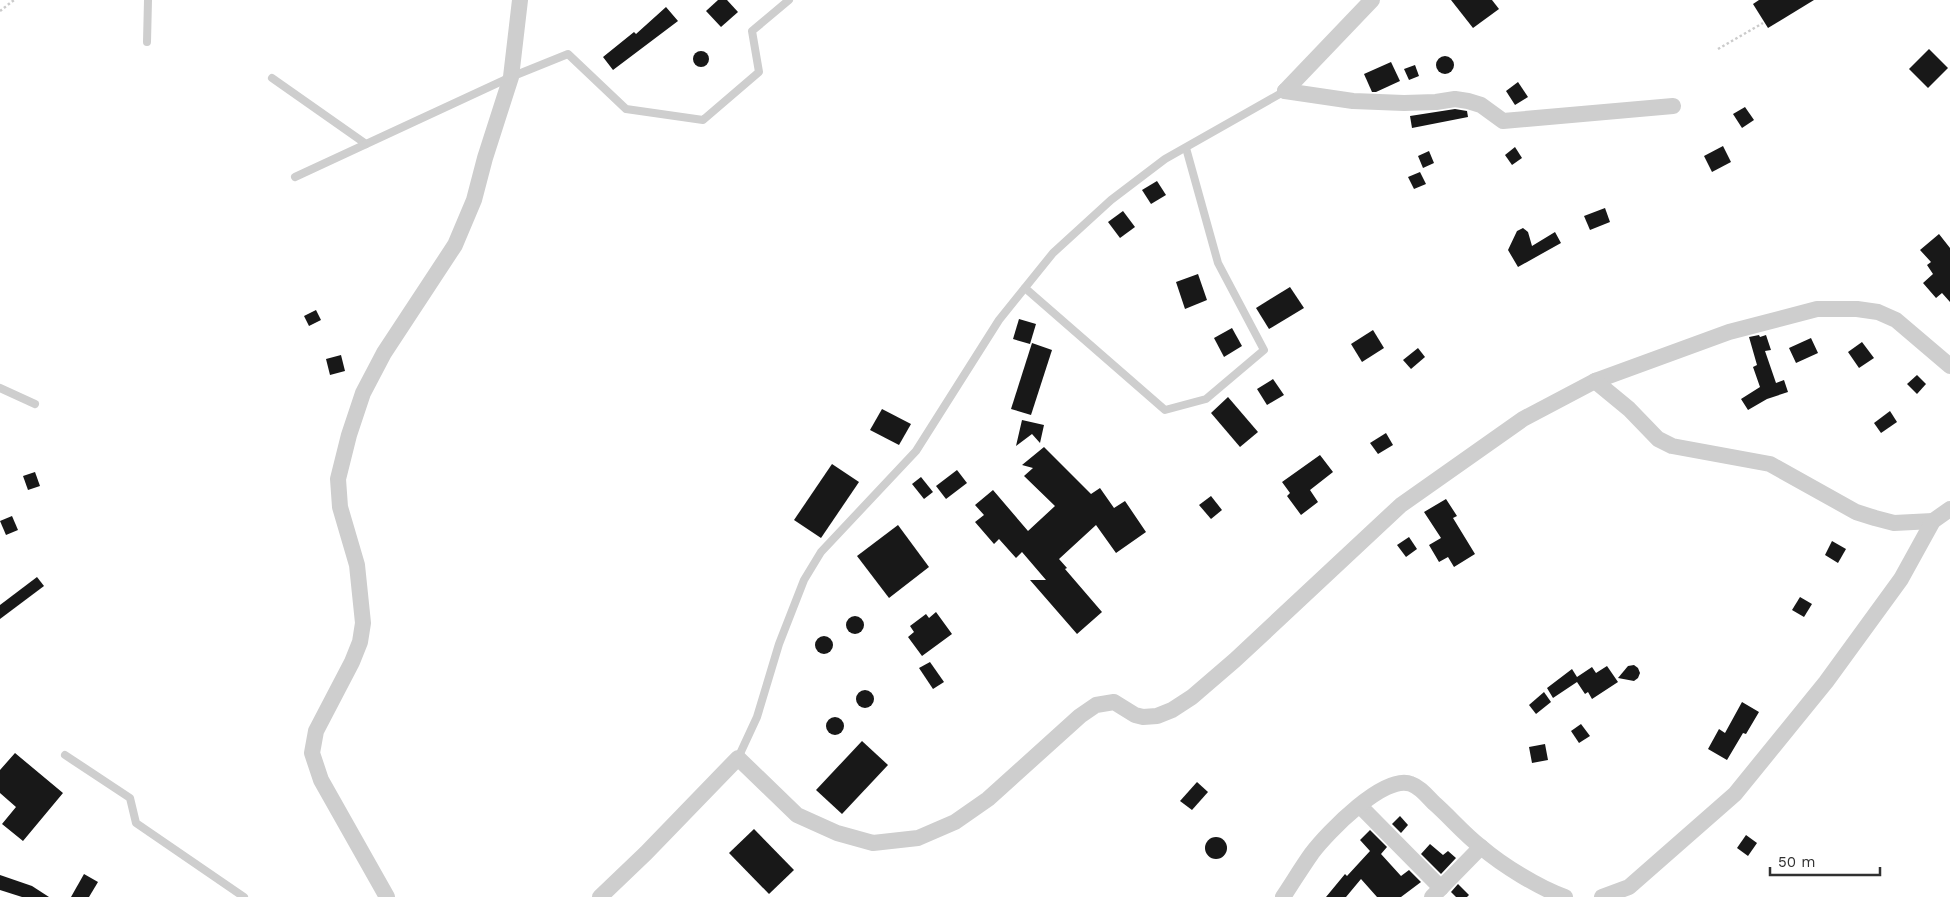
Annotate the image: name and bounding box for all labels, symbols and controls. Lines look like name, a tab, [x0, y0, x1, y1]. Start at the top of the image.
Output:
scale bar	[1770, 844, 1880, 876]
text: 50 m	[1778, 853, 1815, 871]

